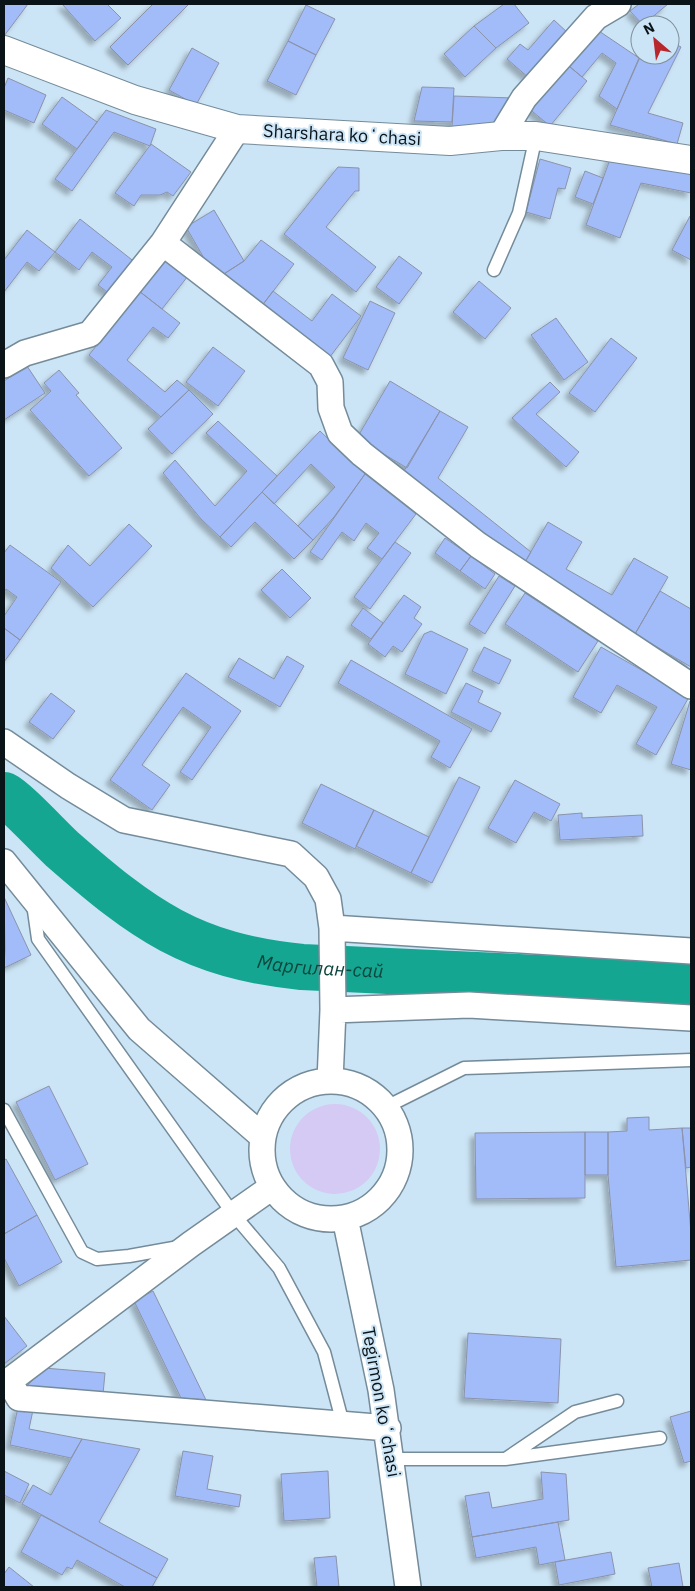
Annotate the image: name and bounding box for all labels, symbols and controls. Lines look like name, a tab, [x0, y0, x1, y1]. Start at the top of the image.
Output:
north arrow	[630, 15, 680, 65]
text: N	[640, 18, 658, 39]
street label: Sharshara koʻchasi	[262, 119, 422, 150]
water label: Маргилан-сай	[255, 949, 384, 983]
street label: Tegirmon koʻchasi	[357, 1325, 406, 1479]

